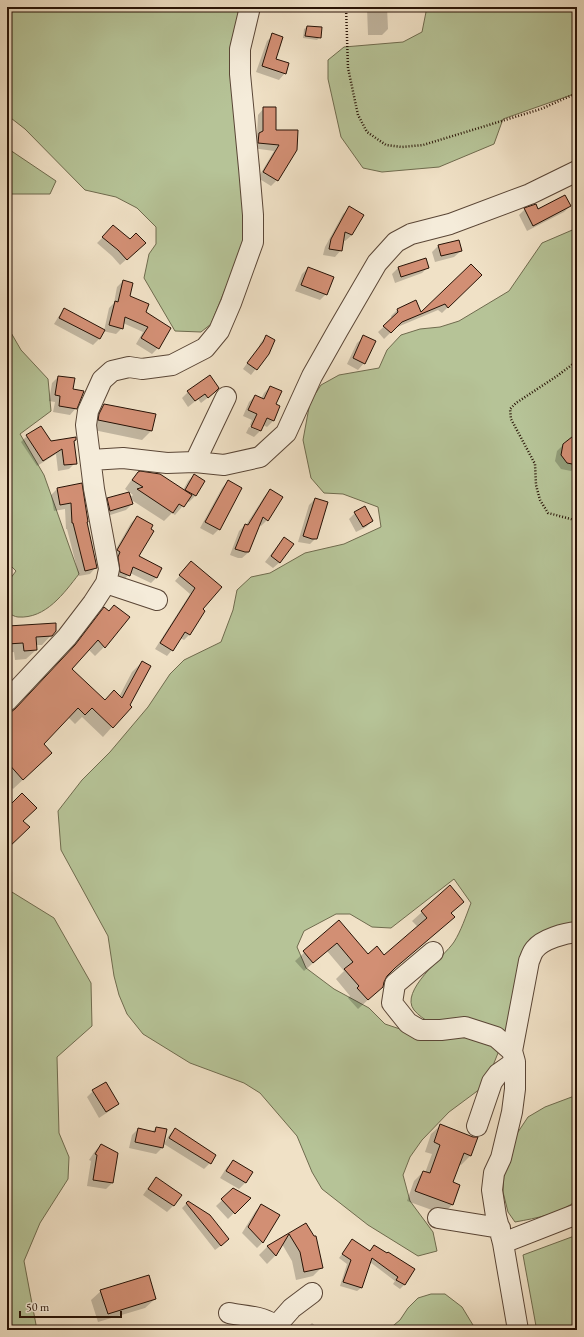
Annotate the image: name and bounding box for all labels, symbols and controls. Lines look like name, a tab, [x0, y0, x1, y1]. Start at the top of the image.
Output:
scale bar	[20, 1293, 121, 1319]
text: 50 m	[26, 1299, 50, 1315]

